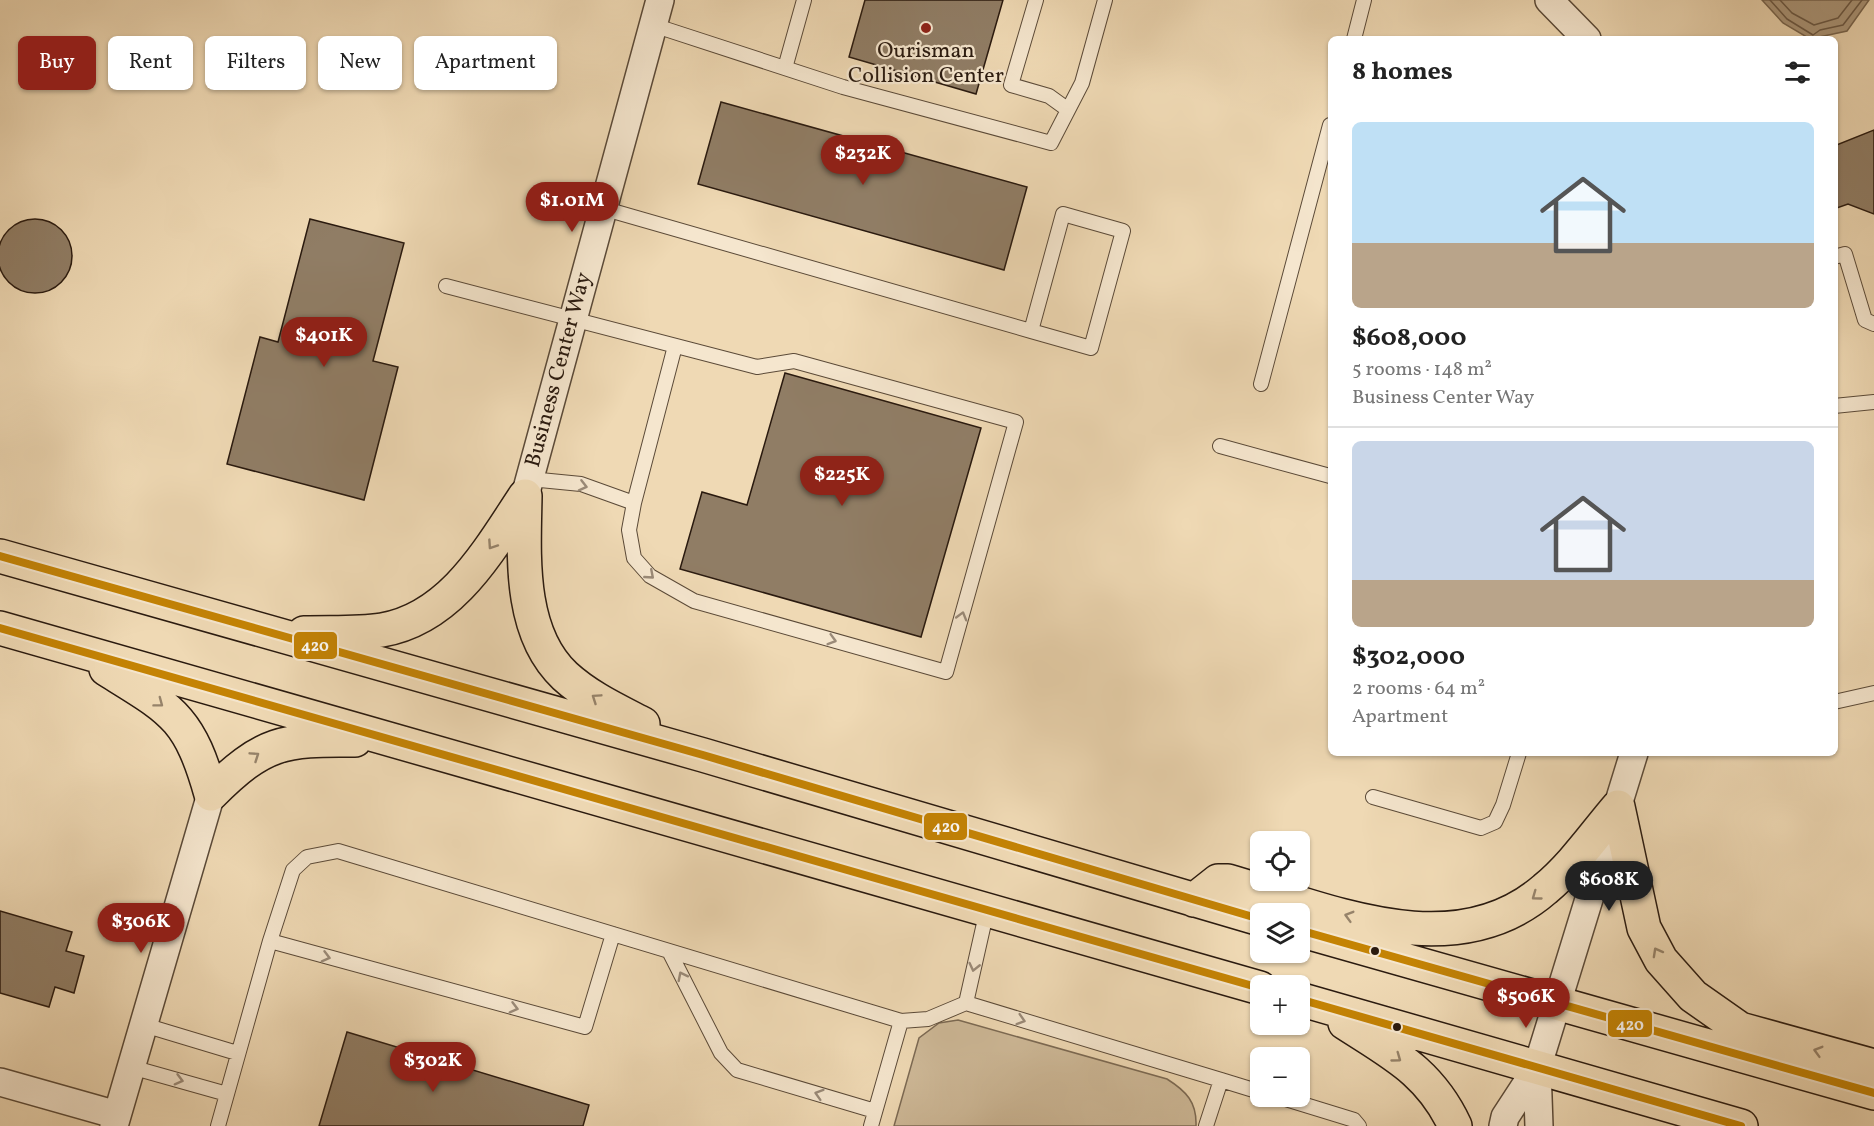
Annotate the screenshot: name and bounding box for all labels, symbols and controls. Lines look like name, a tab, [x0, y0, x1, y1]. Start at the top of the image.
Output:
marker: Ourisman Collision Center	[919, 21, 933, 35]
chip: Buy	[18, 36, 96, 90]
chip: Rent	[108, 36, 193, 90]
chip: Filters	[205, 36, 306, 90]
chip: New	[318, 36, 402, 90]
chip: Apartment	[414, 36, 557, 90]
place label: Ourisman Collision Center	[848, 36, 1004, 92]
text: 8 homes	[1352, 54, 1453, 90]
icon: filters	[1781, 56, 1814, 89]
pin: $232K	[821, 135, 905, 186]
text: $232K	[835, 140, 891, 168]
icon: home	[1529, 161, 1637, 269]
pin: $1.01M	[523, 182, 621, 233]
text: $1.01M	[540, 187, 604, 215]
street label: Business Center Way	[518, 269, 600, 471]
pin: $401K	[282, 317, 366, 368]
text: $608,000	[1352, 320, 1467, 356]
text: $401K	[295, 322, 353, 350]
text: 5 rooms · 148 m²	[1352, 356, 1492, 384]
text: Business Center Way	[1352, 384, 1534, 412]
pin: $225K	[800, 456, 884, 507]
text: $225K	[814, 461, 870, 489]
one-way arrow	[577, 479, 588, 491]
icon: home	[1529, 480, 1637, 588]
one-way arrow	[488, 538, 499, 549]
one-way arrow	[644, 567, 655, 578]
one-way arrow	[954, 611, 967, 621]
line badge: 420	[293, 631, 338, 660]
one-way arrow	[826, 633, 837, 645]
text: 420	[301, 636, 329, 658]
text: $302,000	[1352, 639, 1465, 675]
text: 2 rooms · 64 m²	[1352, 675, 1485, 703]
one-way arrow	[592, 694, 603, 705]
one-way arrow	[152, 695, 163, 706]
text: Apartment	[1352, 703, 1448, 731]
one-way arrow	[249, 751, 259, 763]
line badge: 420	[923, 812, 968, 841]
text: 420	[932, 817, 960, 839]
map controls	[1250, 831, 1310, 1107]
button: locate	[1250, 831, 1310, 891]
pin: $608K	[1567, 861, 1651, 912]
text: $608K	[1579, 866, 1639, 894]
one-way arrow	[1531, 889, 1542, 900]
pin: $306K	[99, 903, 183, 954]
button: layers	[1250, 903, 1310, 963]
text: $306K	[112, 908, 170, 936]
one-way arrow	[1344, 911, 1355, 923]
unlabelled marker	[1369, 945, 1381, 957]
one-way arrow	[1653, 948, 1664, 958]
one-way arrow	[320, 950, 331, 962]
one-way arrow	[968, 961, 981, 971]
one-way arrow	[678, 972, 689, 983]
button: +	[1250, 975, 1310, 1035]
pin: $506K	[1484, 978, 1568, 1029]
text: $506K	[1497, 983, 1555, 1011]
one-way arrow	[509, 1001, 519, 1013]
line badge: 420	[1607, 1009, 1653, 1038]
one-way arrow	[1015, 1013, 1026, 1025]
text: 420	[1616, 1015, 1644, 1037]
unlabelled marker	[1391, 1021, 1403, 1033]
pin: $302K	[391, 1042, 475, 1093]
one-way arrow	[1813, 1045, 1823, 1058]
text: $302K	[404, 1047, 462, 1075]
button: −	[1250, 1047, 1310, 1107]
one-way arrow	[1391, 1050, 1402, 1061]
one-way arrow	[174, 1073, 184, 1086]
one-way arrow	[814, 1089, 825, 1101]

